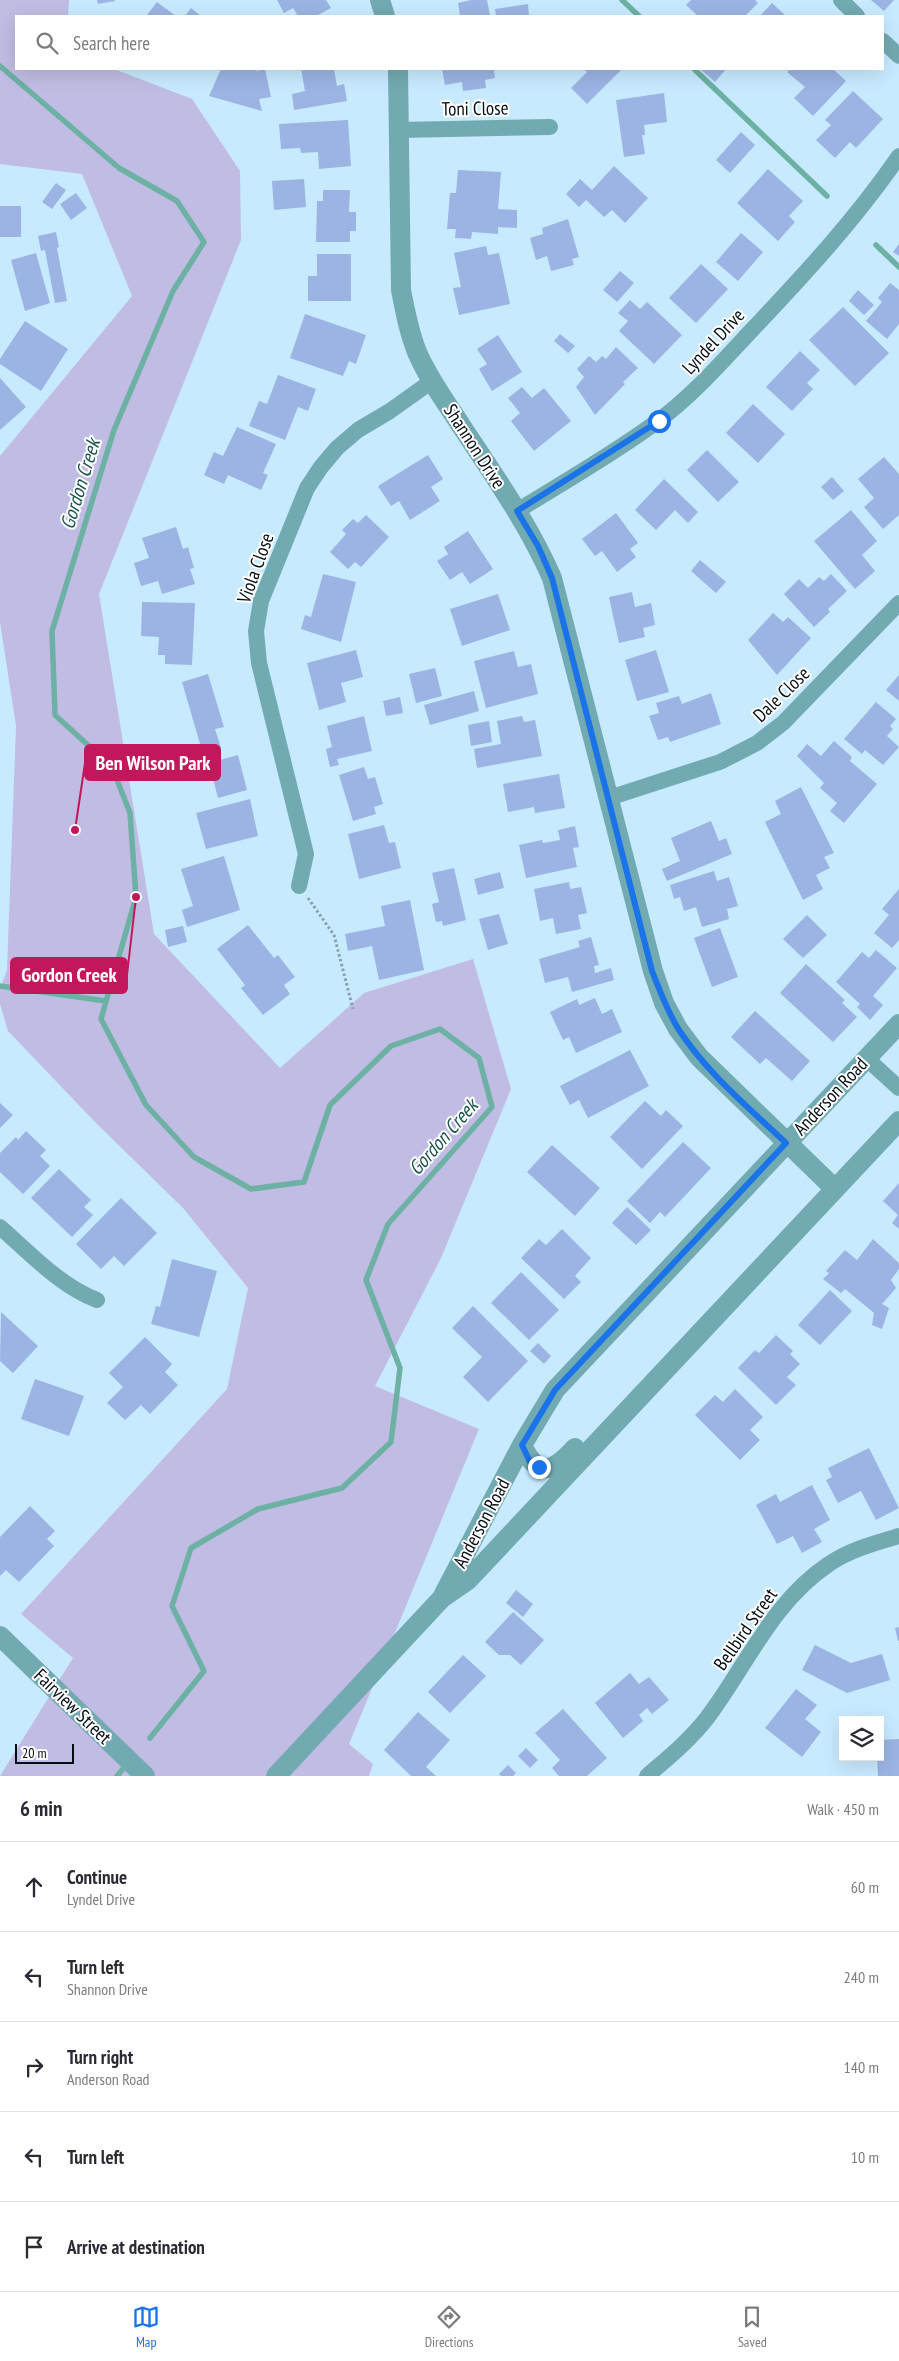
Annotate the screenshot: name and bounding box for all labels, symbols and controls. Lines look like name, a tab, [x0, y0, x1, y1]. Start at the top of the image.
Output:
search box	[15, 15, 884, 70]
icon: search	[33, 29, 61, 57]
text: Search here	[73, 31, 150, 55]
street label: Toni Close	[441, 95, 509, 121]
street label: Lyndel Drive	[677, 303, 749, 379]
street label: Shannon Drive	[439, 399, 511, 493]
route start	[648, 410, 671, 433]
water label: Gordon Creek	[54, 434, 107, 532]
street label: Viola Close	[231, 530, 279, 607]
street label: Dale Close	[748, 661, 814, 727]
callout: Ben Wilson Park	[85, 745, 220, 780]
text: Ben Wilson Park	[95, 750, 211, 776]
callout: Gordon Creek	[11, 958, 127, 993]
text: Gordon Creek	[21, 962, 118, 988]
street label: Anderson Road	[788, 1052, 872, 1140]
water label: Gordon Creek	[403, 1092, 485, 1181]
route end	[528, 1456, 551, 1479]
street label: Anderson Road	[447, 1474, 515, 1572]
street label: Bellbird Street	[708, 1583, 782, 1675]
street label: Fairview Street	[29, 1663, 117, 1749]
map controls	[839, 1716, 884, 1761]
button: layers	[839, 1716, 884, 1761]
scale bar	[15, 1741, 74, 1764]
text: 20 m	[22, 1744, 47, 1762]
text: 6 min	[20, 1795, 62, 1822]
text: Walk · 450 m	[807, 1799, 879, 1819]
text: Continue	[67, 1865, 127, 1889]
icon: ahead	[20, 1873, 48, 1901]
text: 60 m	[851, 1877, 879, 1897]
text: Lyndel Drive	[67, 1889, 135, 1909]
text: Turn left	[67, 1955, 124, 1979]
icon: left	[20, 1963, 48, 1991]
text: 240 m	[844, 1967, 879, 1987]
text: Shannon Drive	[67, 1979, 148, 1999]
text: Turn right	[67, 2045, 133, 2069]
icon: right	[20, 2053, 48, 2081]
text: 140 m	[844, 2057, 879, 2077]
text: Anderson Road	[67, 2069, 150, 2089]
icon: left	[20, 2143, 48, 2171]
text: Turn left	[67, 2145, 124, 2169]
text: 10 m	[851, 2147, 879, 2167]
icon: arrive	[20, 2233, 48, 2261]
text: Arrive at destination	[67, 2235, 205, 2259]
tab: Map	[132, 2303, 160, 2351]
tab: Directions	[425, 2303, 473, 2351]
tab: Saved	[738, 2303, 767, 2351]

